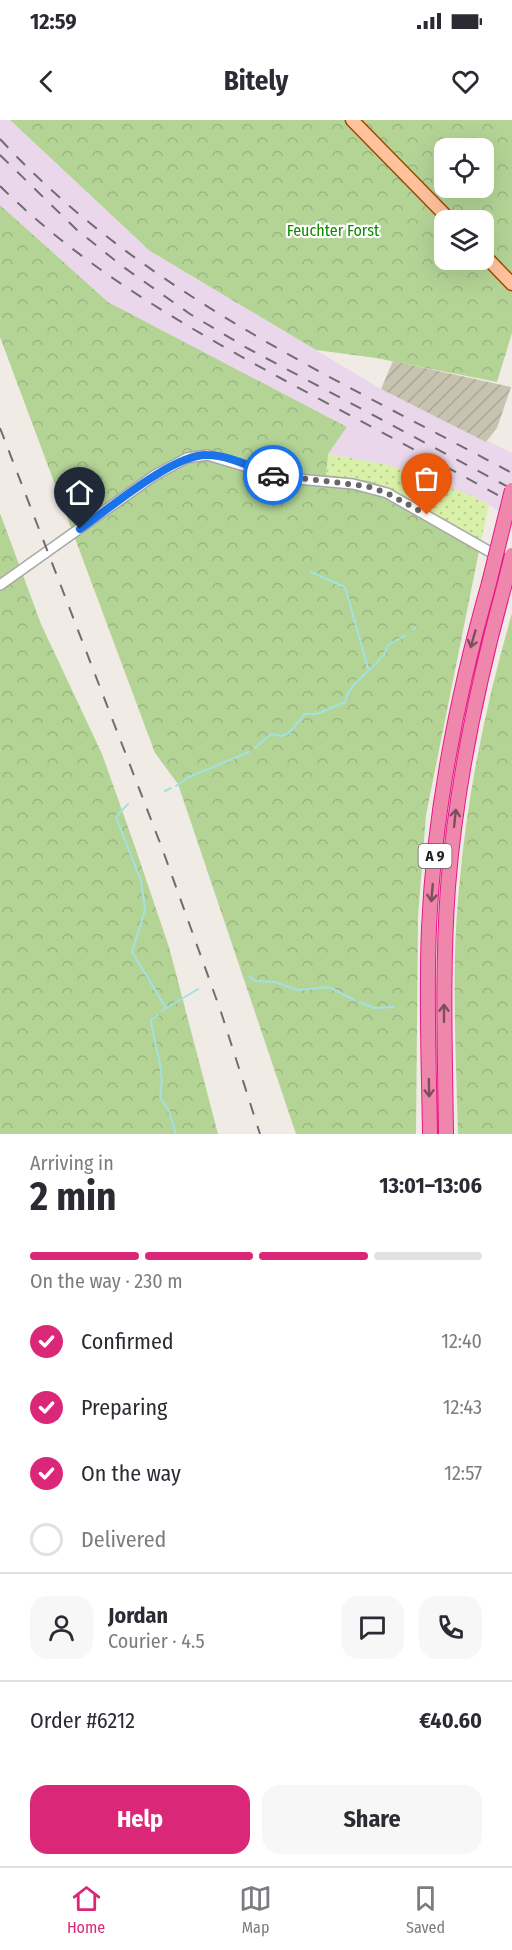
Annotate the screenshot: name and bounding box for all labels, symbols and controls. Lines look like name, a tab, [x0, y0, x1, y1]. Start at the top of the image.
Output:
text: 12:59	[30, 8, 77, 35]
icon: back	[30, 65, 63, 98]
text: Bitely	[224, 65, 288, 97]
icon: heart	[449, 65, 482, 98]
map controls	[434, 138, 494, 270]
button: locate	[434, 138, 494, 198]
button: layers	[434, 210, 494, 270]
park label: Feuchter Forst	[287, 221, 380, 240]
courier	[243, 445, 303, 505]
pin	[401, 453, 452, 515]
icon: car	[257, 459, 290, 492]
icon: bag	[410, 462, 443, 495]
pin	[54, 467, 105, 529]
icon: home	[63, 476, 96, 509]
one-way arrow	[467, 629, 478, 648]
one-way arrow	[450, 808, 461, 828]
road number: A 9	[418, 844, 452, 868]
one-way arrow	[426, 883, 437, 903]
one-way arrow	[438, 1003, 450, 1023]
one-way arrow	[423, 1078, 435, 1098]
text: Arriving in	[30, 1151, 114, 1175]
text: 13:01–13:06	[379, 1172, 482, 1199]
text: 2 min	[30, 1174, 116, 1220]
text: On the way · 230 m	[30, 1269, 183, 1293]
icon: check	[30, 1325, 63, 1358]
text: Confirmed	[81, 1328, 174, 1355]
text: 12:40	[441, 1329, 482, 1353]
icon: check	[30, 1391, 63, 1424]
text: Preparing	[81, 1394, 167, 1421]
text: 12:43	[443, 1395, 482, 1419]
icon: check	[30, 1457, 63, 1490]
text: On the way	[81, 1460, 181, 1487]
text: 12:57	[444, 1461, 482, 1485]
text: Delivered	[81, 1526, 166, 1553]
button: person	[30, 1596, 93, 1659]
button: chat	[341, 1596, 404, 1659]
button: phone	[419, 1596, 482, 1659]
text: Jordan	[108, 1602, 168, 1629]
text: Courier · 4.5	[108, 1629, 205, 1653]
text: Order #6212	[30, 1707, 135, 1734]
text: €40.60	[419, 1707, 482, 1734]
button: Help	[30, 1785, 250, 1854]
button: Share	[262, 1785, 482, 1854]
tab: Home	[67, 1882, 105, 1937]
tab: Map	[239, 1882, 272, 1937]
tab: Saved	[406, 1882, 445, 1937]

